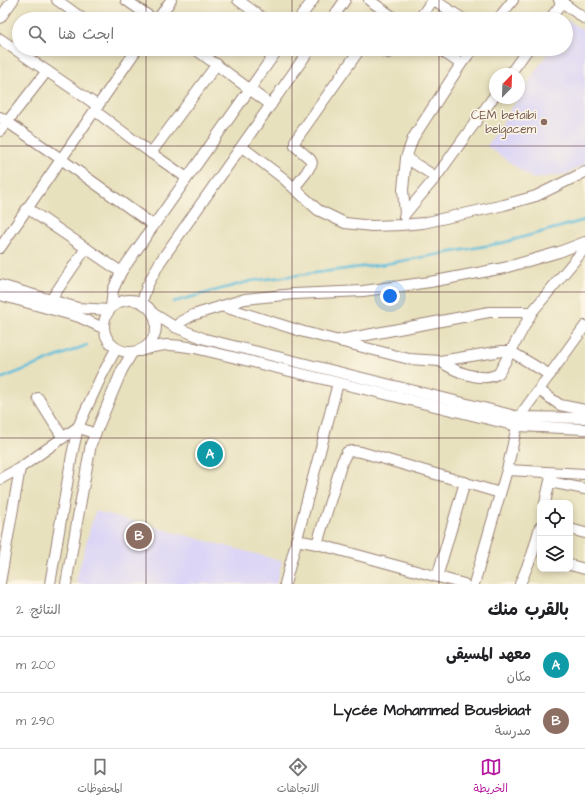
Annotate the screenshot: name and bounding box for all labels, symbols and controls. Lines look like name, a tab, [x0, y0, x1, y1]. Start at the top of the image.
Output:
search box	[12, 12, 573, 56]
icon: search	[26, 23, 48, 45]
text: ابحث هنا	[58, 24, 114, 45]
north arrow	[489, 68, 525, 104]
place label: CEM betaibi belgacem	[471, 107, 537, 139]
marker: CEM betaibi belgacem	[539, 117, 549, 127]
your location	[380, 286, 400, 306]
pin: A	[197, 439, 223, 469]
map controls	[537, 500, 573, 572]
button: locate	[537, 500, 573, 536]
pin: B	[126, 521, 152, 551]
button: layers	[537, 536, 573, 572]
text: بالقرب منك	[488, 598, 569, 622]
text: النتائج: 2	[16, 601, 61, 619]
text: معهد المسيقى	[446, 644, 531, 665]
text: 200 m	[16, 656, 55, 674]
text: A	[552, 656, 560, 674]
text: مكان	[507, 668, 531, 686]
text: Lycée Mohammed Bousbiaat	[333, 700, 531, 721]
text: 290 m	[16, 712, 54, 730]
text: B	[551, 712, 561, 730]
text: مدرسة	[495, 722, 531, 740]
tab: المحفوظات	[77, 756, 122, 798]
tab: الاتجاهات	[277, 756, 319, 798]
tab: الخريطة	[474, 756, 508, 798]

